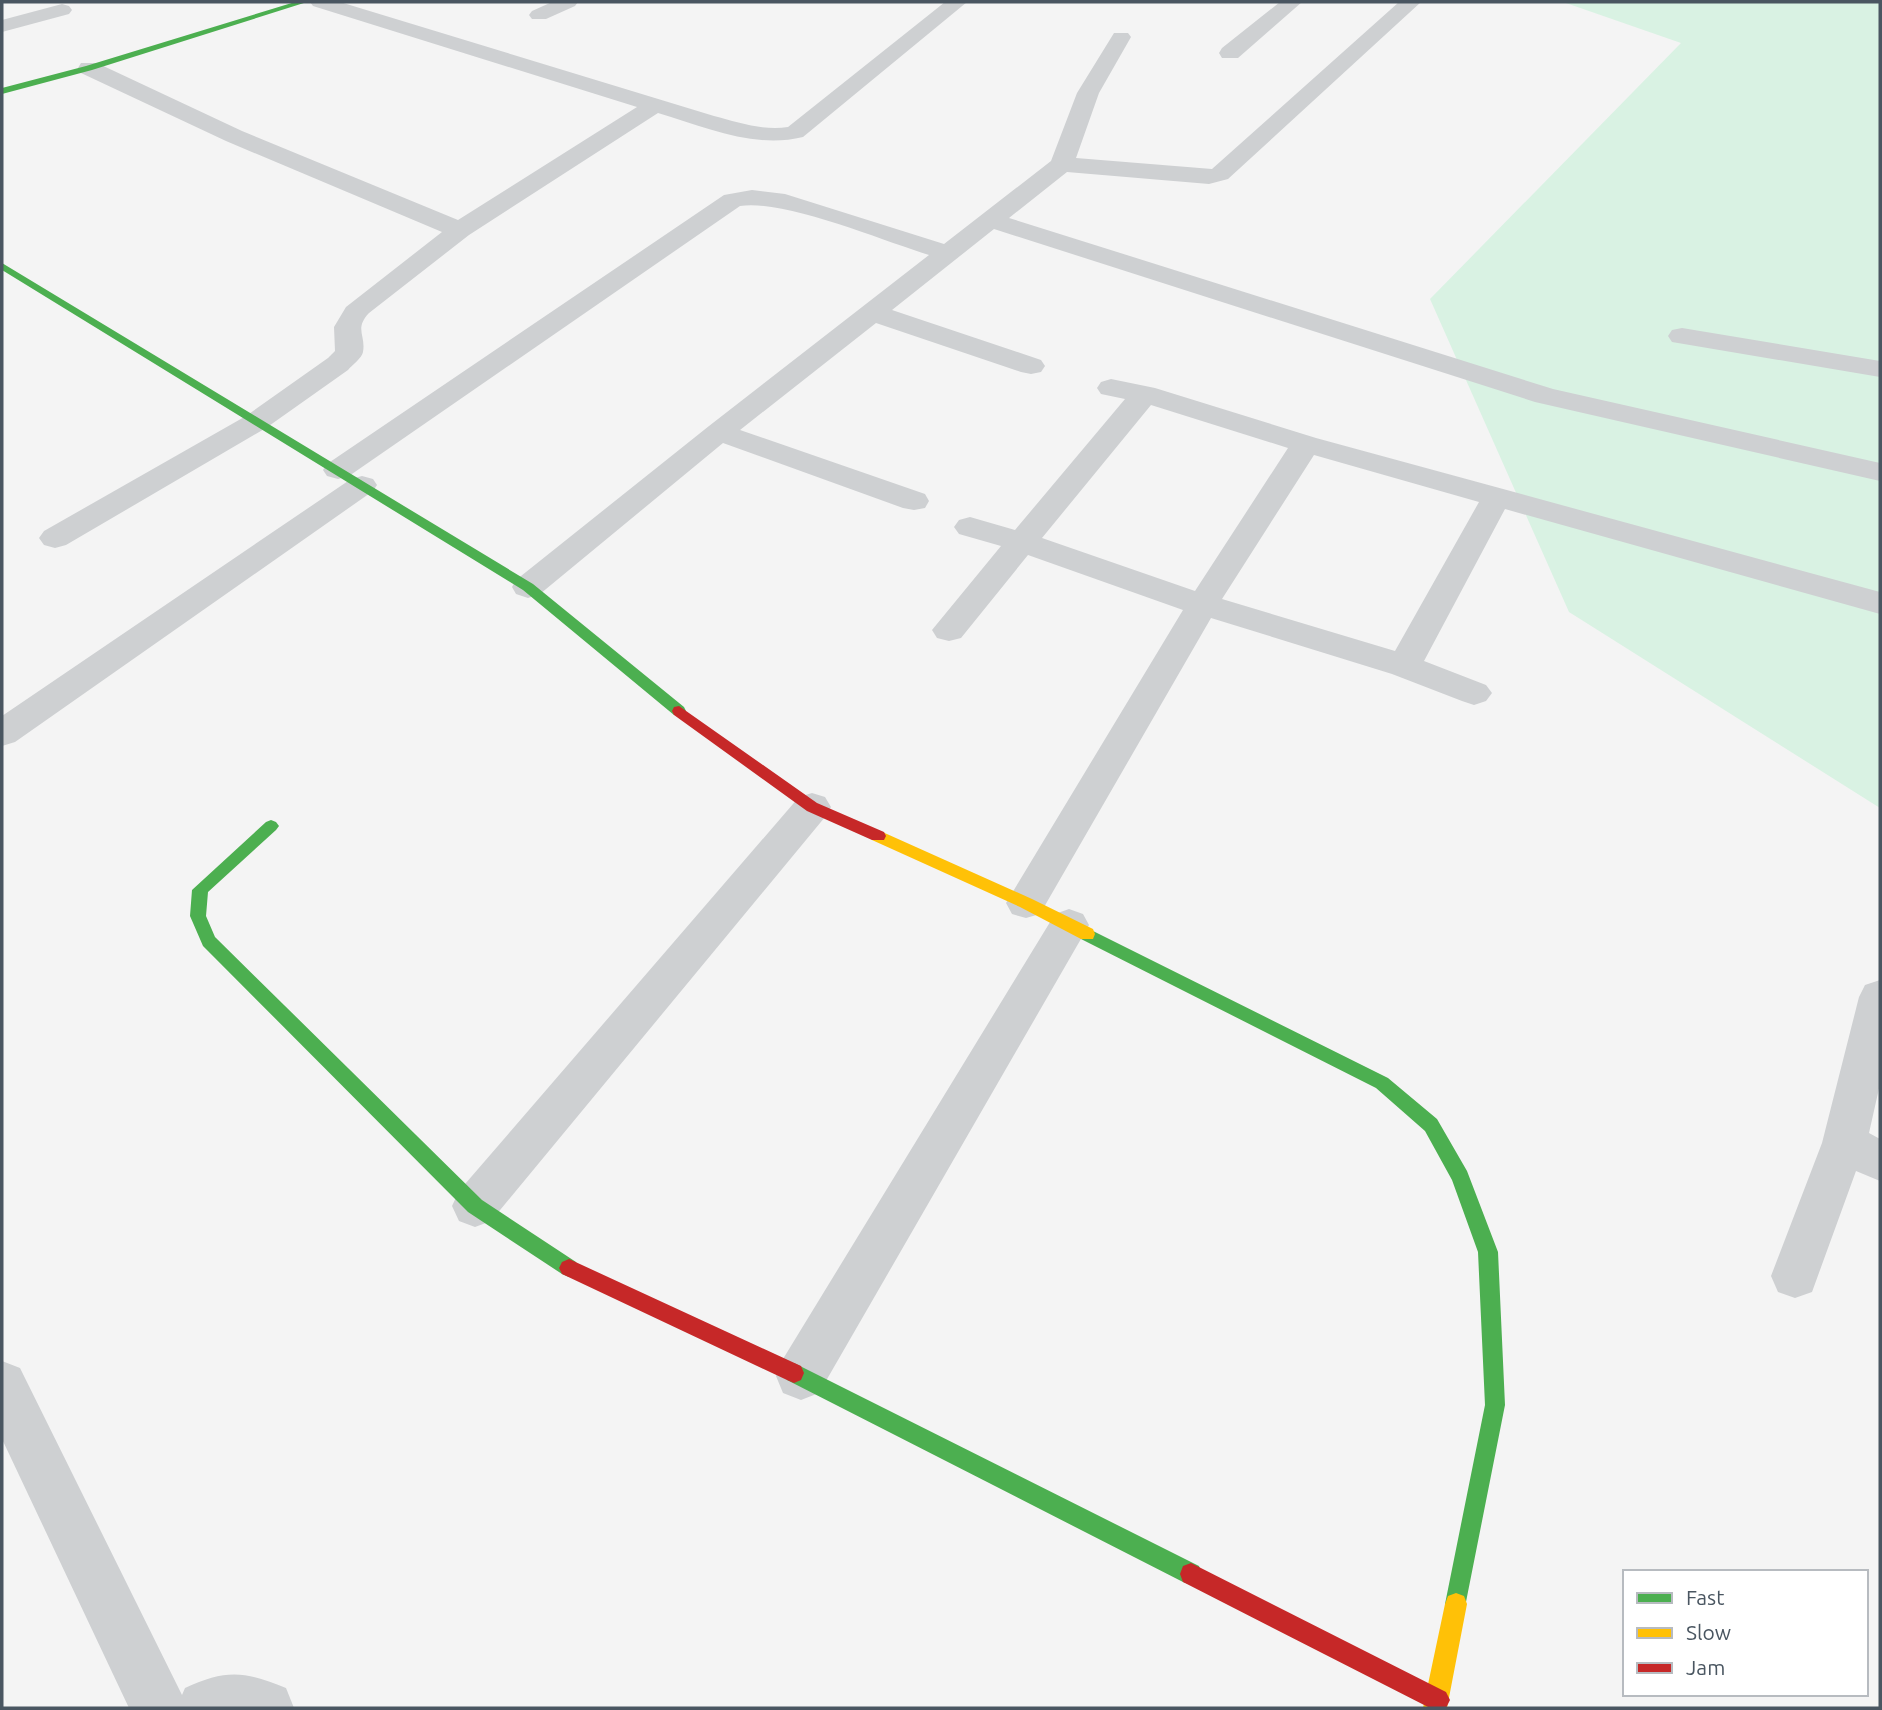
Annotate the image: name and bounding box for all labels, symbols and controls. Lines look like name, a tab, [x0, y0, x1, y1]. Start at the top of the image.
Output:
legend	[1623, 1570, 1868, 1696]
text: Fast	[1686, 1585, 1724, 1609]
text: Slow	[1686, 1620, 1731, 1644]
text: Jam	[1686, 1655, 1725, 1679]

